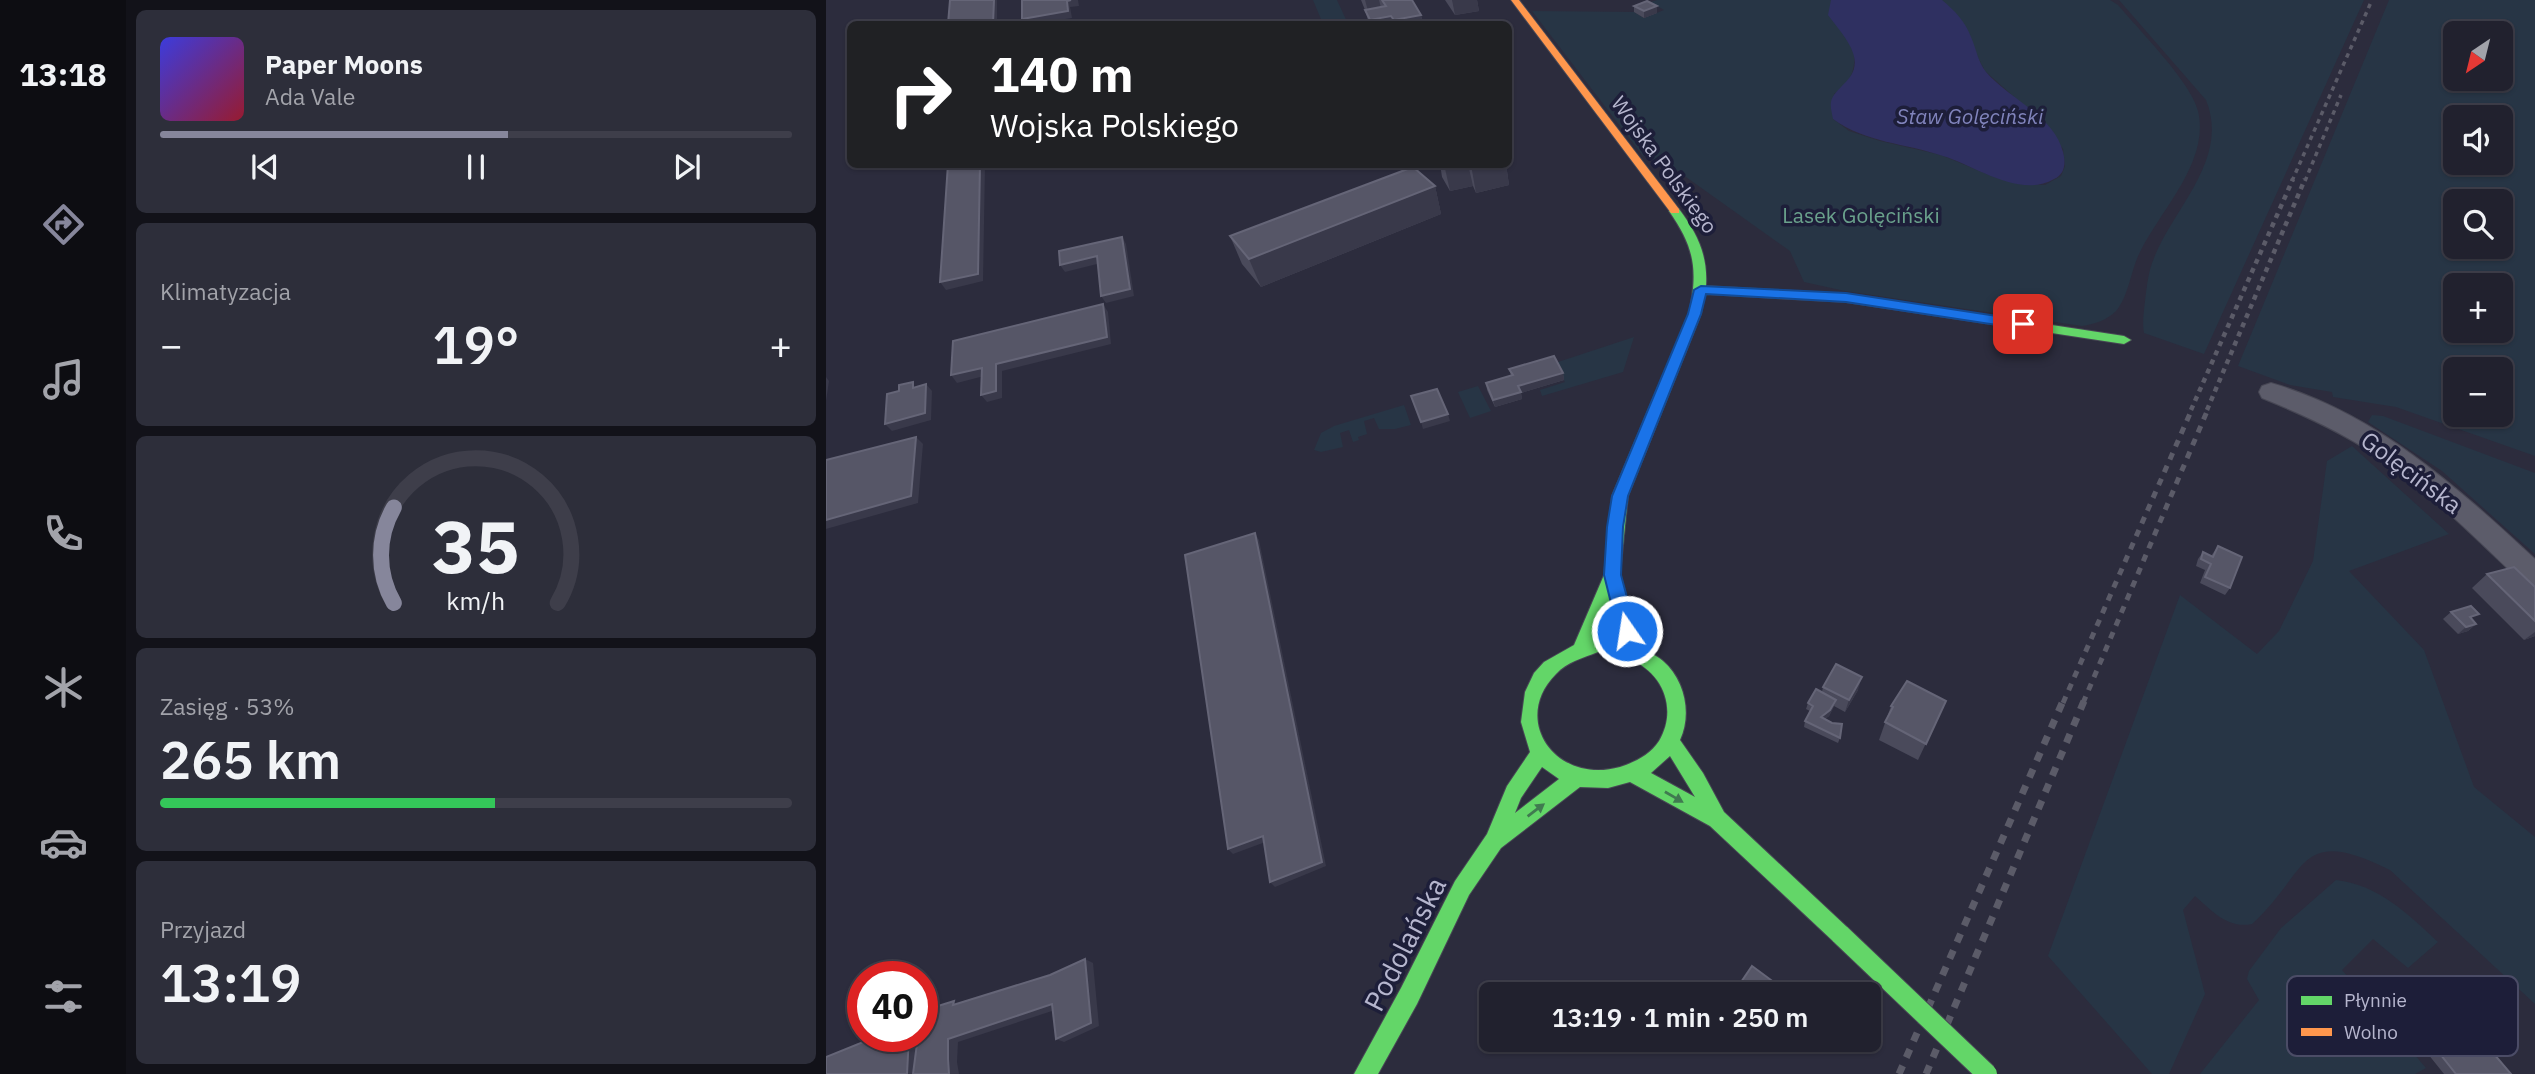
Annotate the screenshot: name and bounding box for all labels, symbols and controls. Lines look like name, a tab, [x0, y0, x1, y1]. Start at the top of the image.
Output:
north arrow	[2443, 21, 2513, 91]
map controls	[2443, 21, 2513, 427]
text: 140 m	[990, 42, 1134, 105]
text: Paper Moons	[265, 47, 423, 81]
icon: right	[875, 49, 966, 140]
text: 13:18	[19, 53, 107, 95]
text: Ada Vale	[265, 81, 355, 111]
street label: Wojska Polskiego	[1605, 90, 1724, 239]
water label: Staw Golęciński	[1896, 102, 2044, 130]
text: Wojska Polskiego	[990, 104, 1239, 146]
button: sound	[2443, 105, 2513, 175]
icon: previous	[246, 148, 284, 186]
icon: pause	[457, 148, 495, 186]
icon: next	[668, 148, 706, 186]
button: search	[2443, 189, 2513, 259]
icon: directions	[39, 200, 88, 249]
park label: Lasek Golęciński	[1782, 201, 1940, 229]
button: +	[2443, 273, 2513, 343]
text: Klimatyzacja	[160, 276, 291, 306]
pin	[1993, 294, 2053, 354]
icon: arrive	[2004, 305, 2042, 343]
text: 19°	[433, 311, 519, 378]
text: −	[160, 320, 183, 369]
text: +	[769, 320, 792, 369]
icon: music	[39, 355, 88, 404]
button: −	[2443, 357, 2513, 427]
street label: Golęcińska	[2355, 424, 2469, 521]
text: 35	[432, 498, 520, 593]
icon: phone	[39, 509, 88, 558]
text: km/h	[447, 584, 505, 617]
position arrow	[1590, 594, 1664, 668]
icon: climate	[39, 663, 88, 712]
text: Zasięg · 53%	[160, 691, 295, 721]
text: 265 km	[160, 726, 341, 793]
one-way arrow	[1665, 791, 1684, 803]
one-way arrow	[1527, 803, 1545, 818]
icon: car	[39, 818, 88, 867]
street label: Podolańska	[1355, 870, 1454, 1017]
text: Przyjazd	[160, 914, 246, 944]
text: 13:19	[160, 949, 301, 1016]
speed limit sign: 40	[847, 961, 938, 1052]
icon: filters	[39, 972, 88, 1021]
legend	[2287, 976, 2518, 1056]
text: Płynnie	[2344, 988, 2407, 1012]
text: 13:19 · 1 min · 250 m	[1552, 1000, 1808, 1034]
text: Wolno	[2344, 1020, 2398, 1044]

